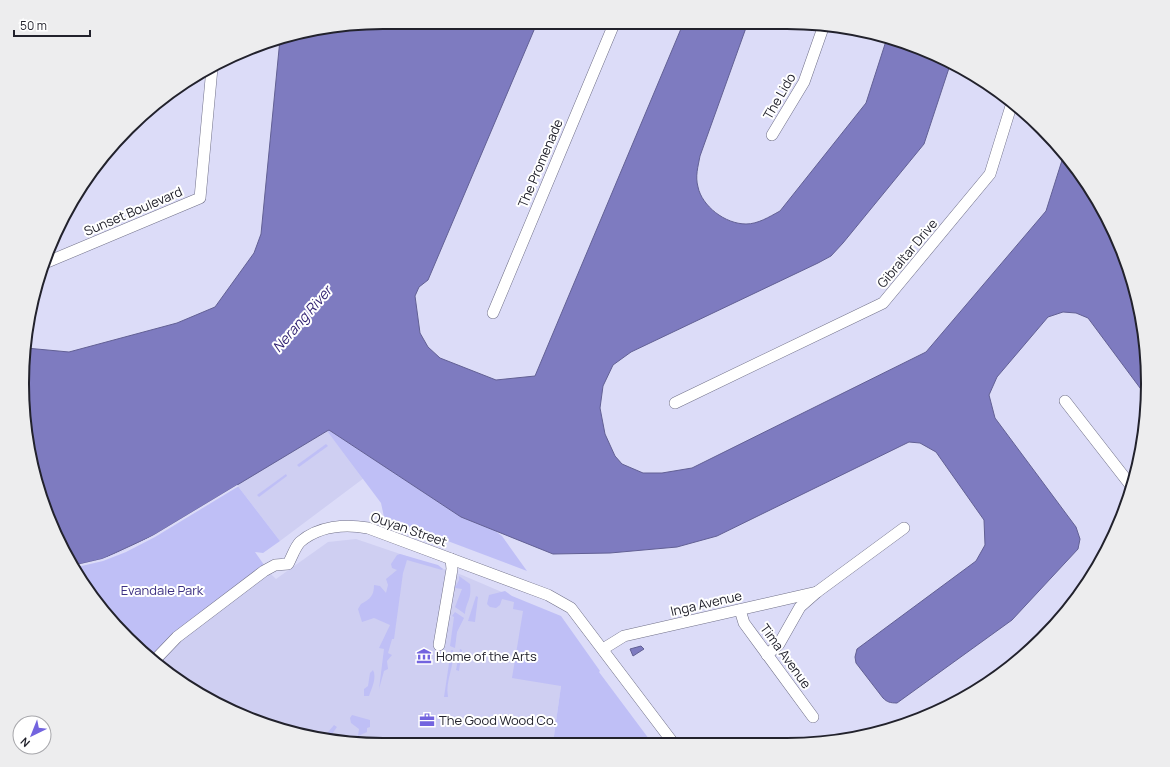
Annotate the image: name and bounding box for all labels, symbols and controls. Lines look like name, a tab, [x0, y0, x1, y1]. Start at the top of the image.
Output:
scale bar	[14, 12, 90, 38]
text: 50 m	[20, 17, 47, 34]
street label: The Lido	[759, 69, 800, 122]
street label: The Promenade	[513, 116, 567, 210]
street label: Sunset Boulevard	[81, 182, 185, 240]
street label: Gibraltar Drive	[873, 214, 941, 291]
water label: Nerang River	[268, 280, 337, 356]
street label: Ouyan Street	[369, 508, 449, 550]
park label: Evandale Park	[121, 581, 204, 599]
street label: Inga Avenue	[669, 586, 744, 620]
street label: Tima Avenue	[756, 620, 816, 692]
museum icon: Home of the Arts	[415, 647, 433, 665]
place label: Home of the Arts	[436, 647, 537, 665]
office icon: The Good Wood Co.	[418, 711, 436, 729]
place label: The Good Wood Co.	[439, 711, 557, 729]
north arrow	[12, 715, 52, 755]
text: N	[17, 734, 33, 751]

